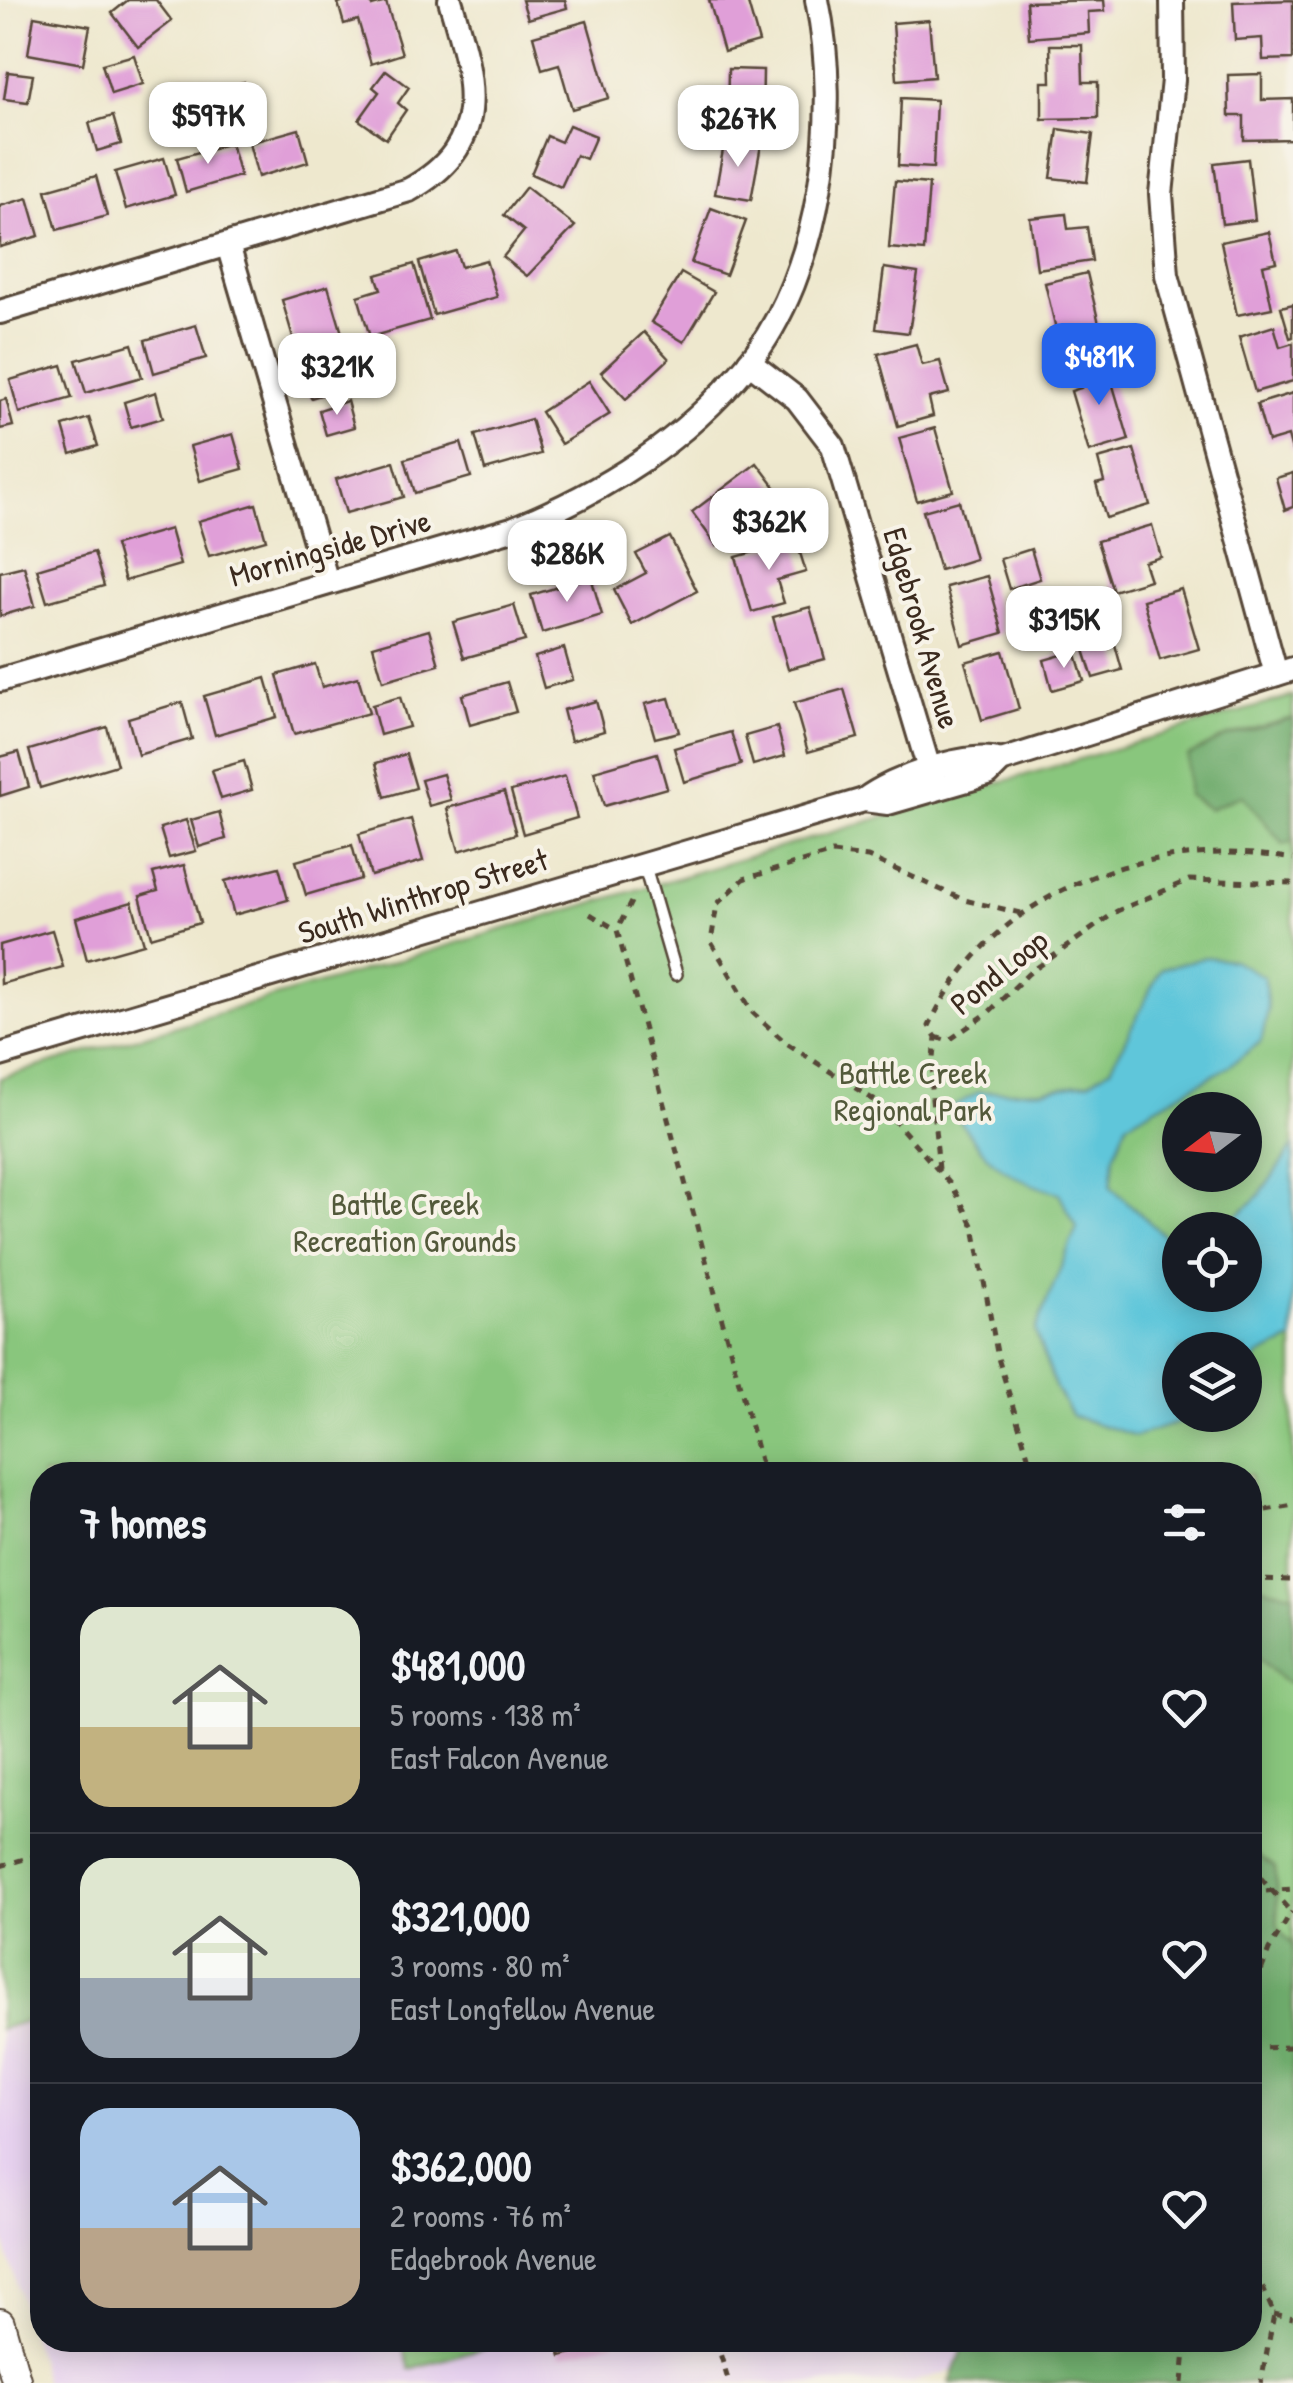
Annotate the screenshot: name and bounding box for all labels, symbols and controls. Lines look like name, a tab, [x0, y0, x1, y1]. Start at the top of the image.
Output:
pin: $597K	[138, 82, 278, 167]
pin: $267K	[668, 85, 808, 170]
text: $597K	[171, 93, 245, 136]
text: $267K	[700, 96, 776, 139]
pin: $481K	[1029, 323, 1169, 408]
pin: $321K	[267, 333, 407, 418]
text: $481K	[1064, 334, 1134, 377]
text: $321K	[300, 344, 374, 387]
pin: $362K	[699, 488, 839, 573]
street label: Morningside Drive	[224, 498, 435, 597]
text: $362K	[731, 499, 807, 542]
pin: $286K	[497, 520, 637, 605]
street label: Edgebrook Avenue	[873, 523, 972, 733]
text: $286K	[530, 531, 604, 574]
pin: $315K	[994, 586, 1134, 671]
text: $315K	[1028, 597, 1100, 640]
street label: South Winthrop Street	[293, 837, 554, 954]
street label: Pond Loop	[941, 919, 1057, 1024]
park label: Battle Creek Regional Park	[834, 1051, 992, 1131]
north arrow	[1162, 1092, 1262, 1192]
map controls	[1162, 1092, 1262, 1432]
park label: Battle Creek Recreation Grounds	[294, 1182, 516, 1262]
button: locate	[1162, 1212, 1262, 1312]
button: layers	[1162, 1332, 1262, 1432]
text: 7 homes	[80, 1494, 206, 1551]
icon: filters	[1157, 1495, 1212, 1550]
text: $481,000	[390, 1636, 525, 1693]
icon: home	[160, 1647, 280, 1767]
icon: heart	[1157, 1680, 1212, 1735]
text: 5 rooms · 138 m²	[390, 1693, 581, 1736]
text: East Falcon Avenue	[390, 1736, 609, 1779]
text: $321,000	[390, 1887, 530, 1944]
icon: home	[160, 1898, 280, 2018]
icon: heart	[1157, 1931, 1212, 1986]
text: 3 rooms · 80 m²	[390, 1944, 570, 1987]
text: East Longfellow Avenue	[390, 1987, 655, 2030]
text: $362,000	[390, 2137, 531, 2194]
icon: home	[160, 2148, 280, 2268]
icon: heart	[1157, 2181, 1212, 2236]
text: 2 rooms · 76 m²	[390, 2194, 571, 2237]
text: Edgebrook Avenue	[390, 2237, 597, 2280]

